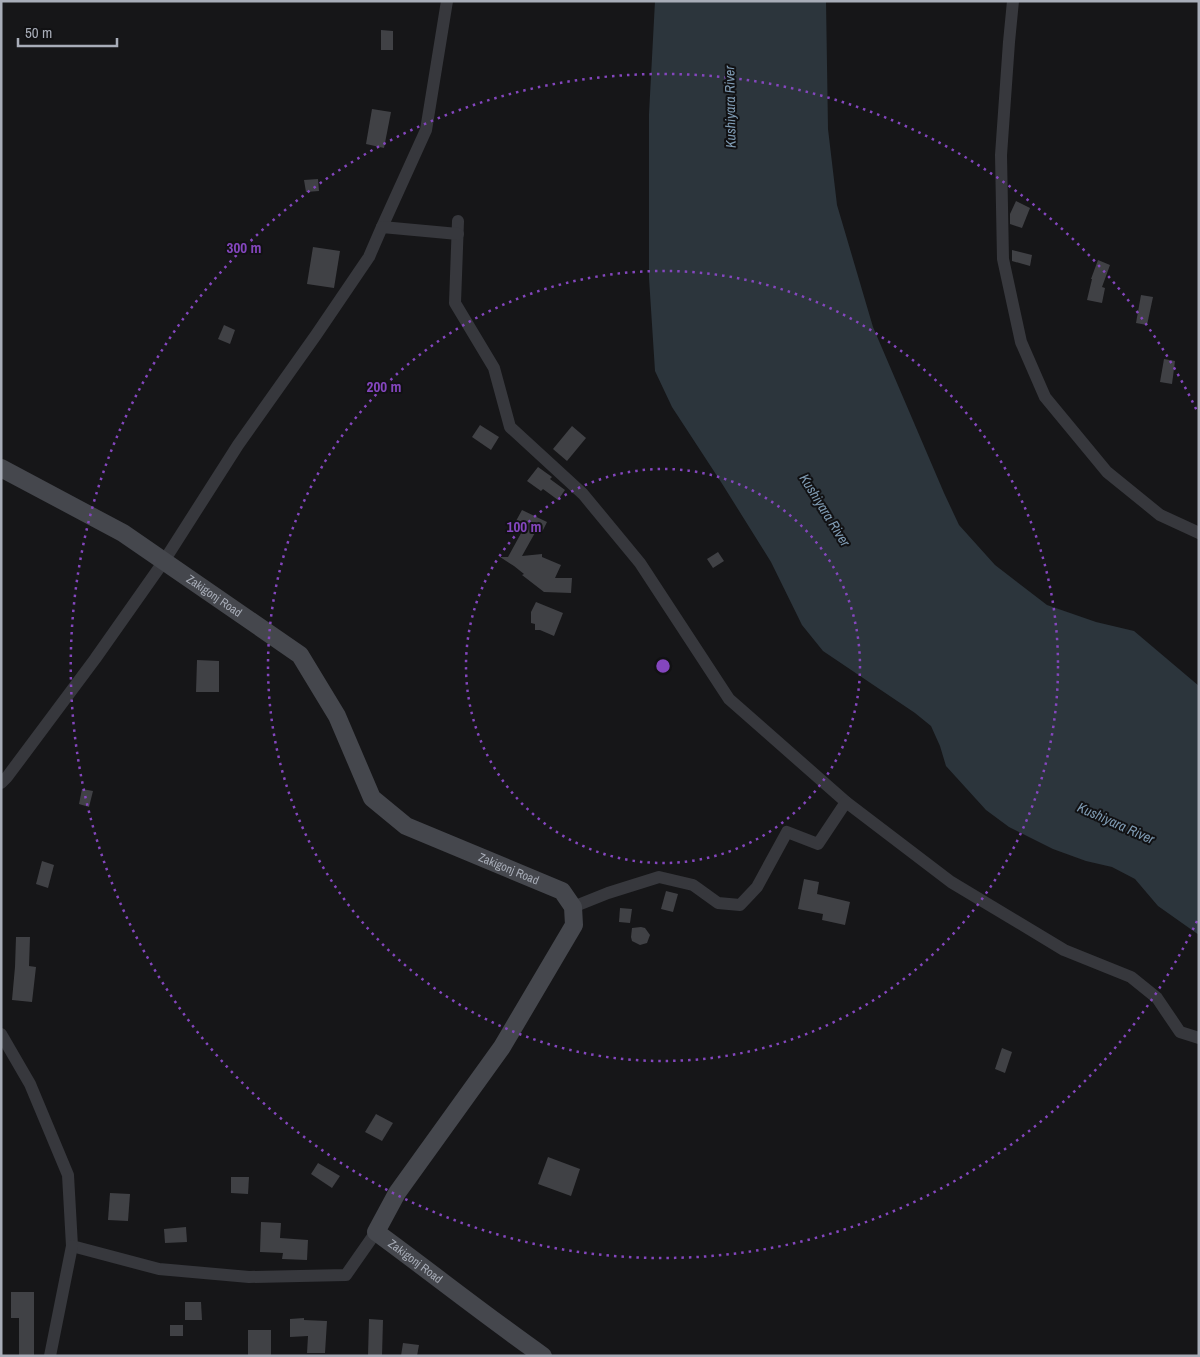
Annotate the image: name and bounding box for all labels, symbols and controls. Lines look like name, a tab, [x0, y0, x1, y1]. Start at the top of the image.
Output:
scale bar	[18, 15, 116, 47]
text: 50 m	[25, 22, 52, 43]
water label: Kushiyara River	[720, 65, 740, 148]
text: 300 m	[227, 237, 261, 258]
text: 200 m	[367, 376, 401, 397]
water label: Kushiyara River	[796, 470, 855, 551]
text: 100 m	[507, 516, 541, 537]
street label: Zakigonj Road	[183, 571, 245, 621]
centre of rings	[654, 657, 672, 675]
water label: Kushiyara River	[1075, 798, 1158, 848]
street label: Zakigonj Road	[476, 849, 541, 889]
street label: Zakigonj Road	[385, 1236, 446, 1287]

